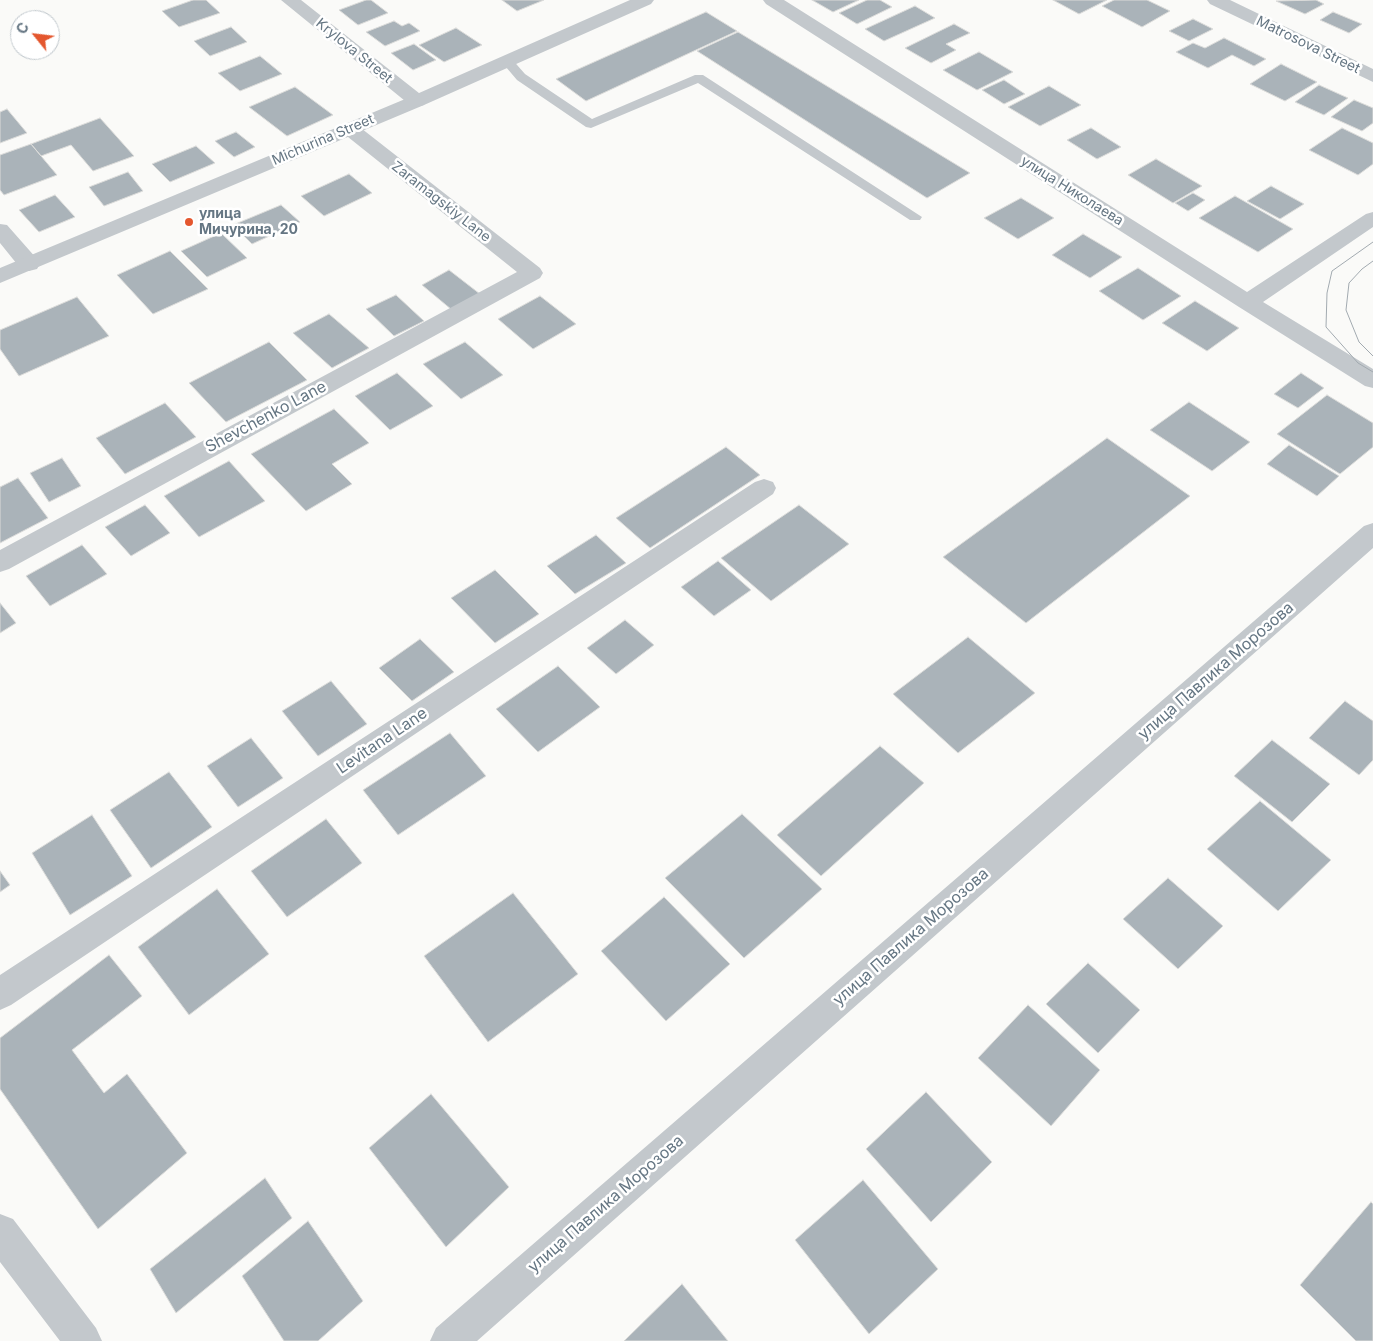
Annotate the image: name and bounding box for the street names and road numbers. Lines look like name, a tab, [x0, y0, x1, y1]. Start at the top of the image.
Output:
street label: Matrosova Street	[1253, 13, 1363, 77]
street label: Krylova Street	[312, 15, 396, 87]
street label: Michurina Street	[270, 111, 376, 169]
street label: улица Николаева	[1018, 153, 1126, 229]
street label: Zaramagskiy Lane	[388, 158, 494, 246]
street label: Shevchenko Lane	[202, 377, 330, 457]
street label: улица Павлика Морозова	[1134, 598, 1298, 744]
street label: Levitana Lane	[333, 704, 431, 778]
street label: улица Павлика Морозова	[829, 864, 993, 1010]
street label: улица Павлика Морозова	[524, 1131, 688, 1277]

